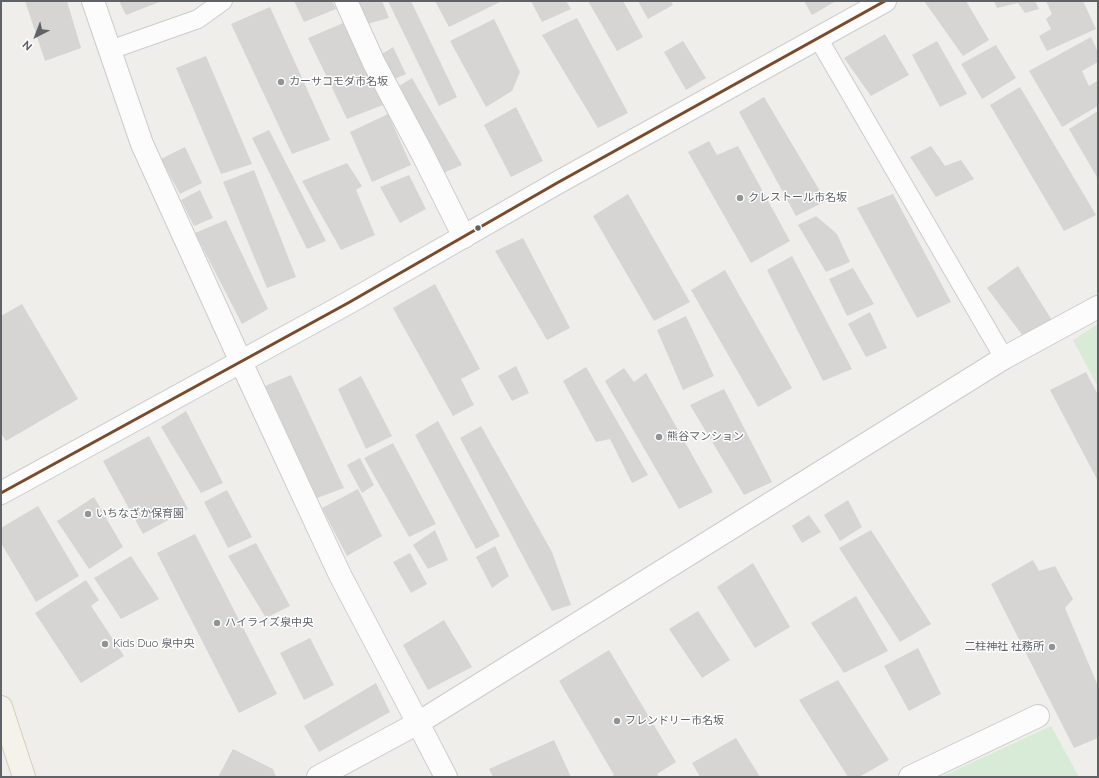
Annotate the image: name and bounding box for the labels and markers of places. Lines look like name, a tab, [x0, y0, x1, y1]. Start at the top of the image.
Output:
place label: カーサコモダ市名坂	[289, 75, 388, 89]
marker: カーサコモダ市名坂	[276, 77, 286, 87]
place label: クレストール市名坂	[748, 191, 847, 205]
marker: クレストール市名坂	[735, 193, 745, 203]
unlabelled marker	[473, 223, 483, 233]
place label: 熊谷マンション	[667, 430, 744, 444]
marker: 熊谷マンション	[654, 432, 664, 442]
place label: いちなざか保育園	[96, 507, 184, 521]
marker: いちなざか保育園	[83, 509, 93, 519]
place label: ハイライズ泉中央	[225, 616, 313, 630]
marker: ハイライズ泉中央	[212, 618, 222, 628]
place label: Kids Duo 泉中央	[113, 637, 194, 651]
marker: Kids Duo 泉中央	[100, 639, 110, 649]
place label: 二柱神社 社務所	[964, 640, 1044, 654]
marker: 二柱神社 社務所	[1047, 642, 1057, 652]
place label: フレンドリー市名坂	[625, 714, 724, 728]
marker: フレンドリー市名坂	[612, 716, 622, 726]

